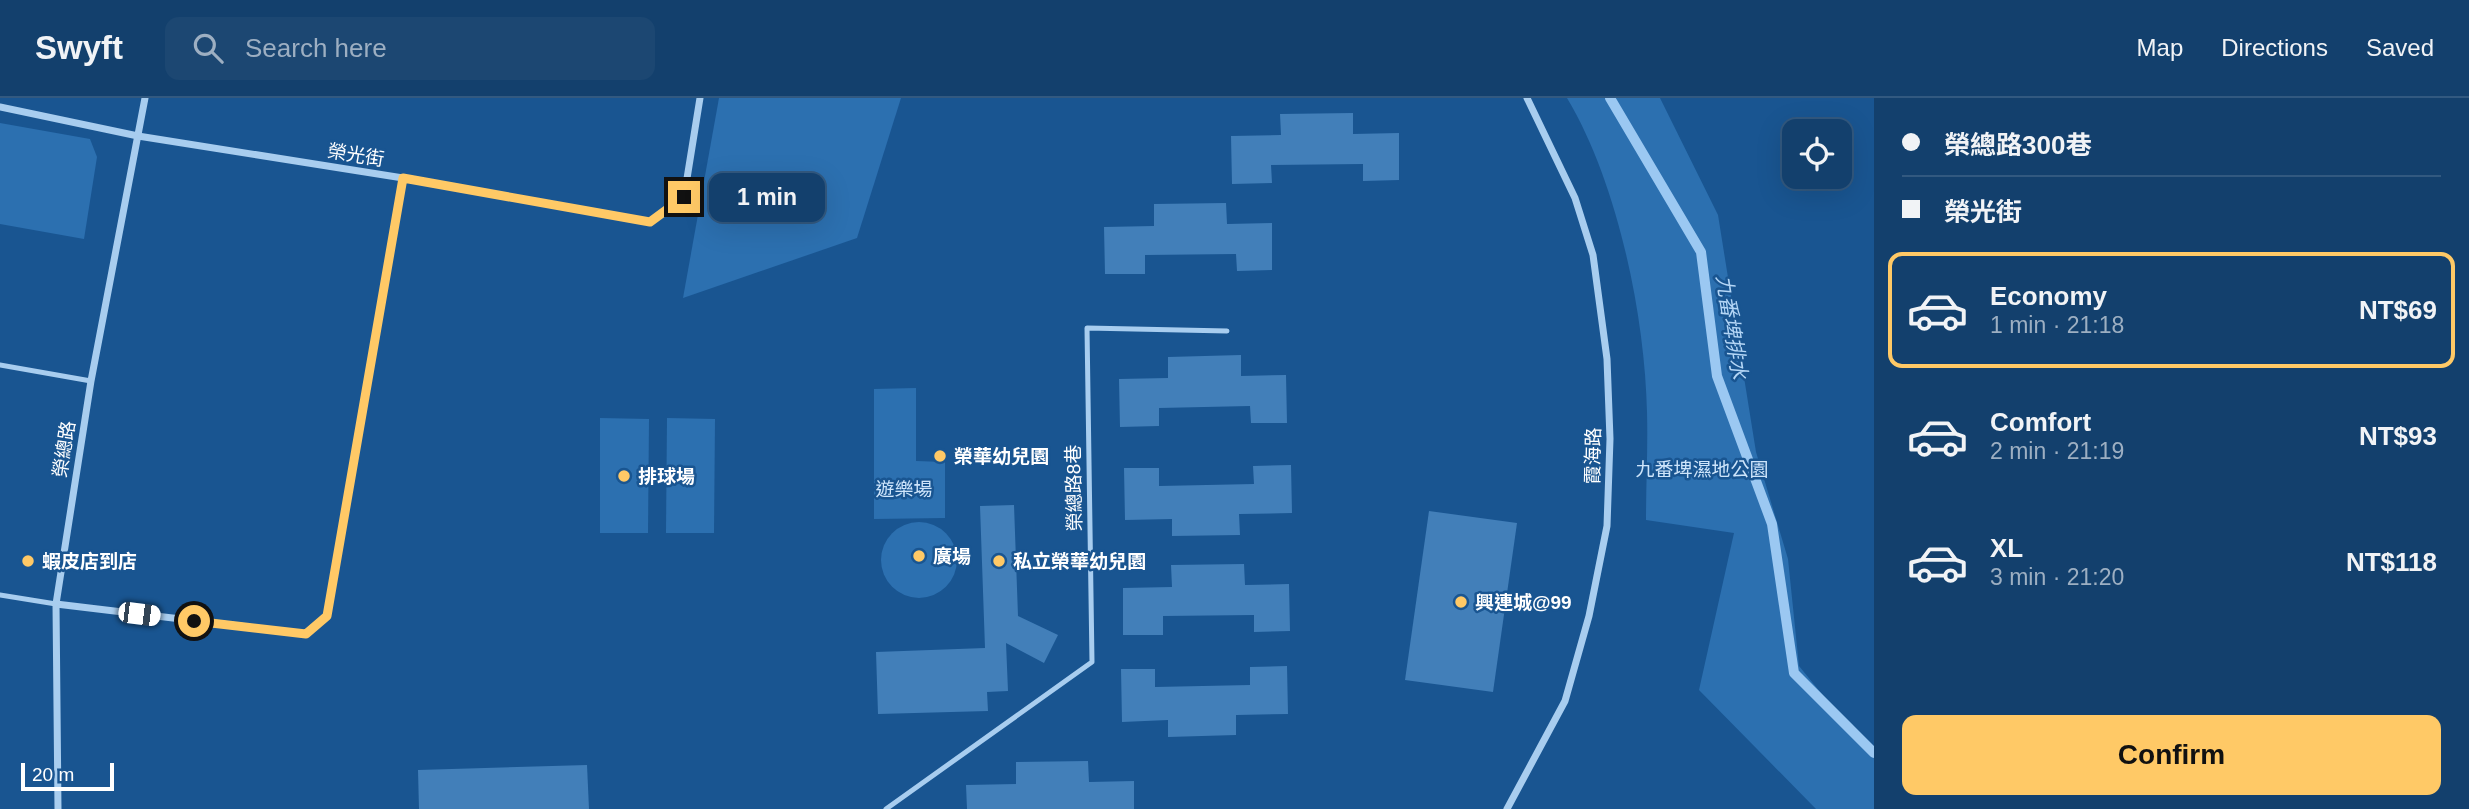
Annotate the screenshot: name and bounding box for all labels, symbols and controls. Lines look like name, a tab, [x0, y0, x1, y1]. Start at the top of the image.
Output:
search box	[165, 17, 655, 80]
text: Swyft	[35, 29, 123, 66]
icon: search	[189, 29, 227, 67]
text: Search here	[245, 33, 387, 63]
text: Map	[2137, 34, 2183, 61]
text: Directions	[2221, 34, 2328, 61]
text: Saved	[2366, 34, 2434, 61]
map controls	[1782, 119, 1852, 189]
button: locate	[1782, 119, 1852, 189]
text: 榮總路300巷	[1944, 130, 2091, 160]
street label: 榮光街	[326, 140, 386, 170]
callout: 1 min	[708, 172, 824, 222]
route end	[668, 181, 700, 213]
text: 1 min	[737, 184, 797, 210]
text: 榮光街	[1944, 197, 2022, 227]
water label: 九番埤排水	[1712, 273, 1752, 382]
icon: car	[1906, 279, 1969, 342]
text: Economy	[1990, 281, 2107, 311]
text: NT$69	[2359, 295, 2437, 325]
text: 1 min · 21:18	[1990, 312, 2124, 338]
icon: car	[1906, 405, 1969, 468]
text: Comfort	[1990, 407, 2091, 437]
street label: 榮總路	[49, 419, 79, 479]
text: NT$93	[2359, 421, 2437, 451]
street label: 霞海路	[1582, 427, 1604, 485]
text: 2 min · 21:19	[1990, 438, 2124, 464]
street label: 榮總路8巷	[1063, 445, 1085, 531]
place label: 榮華幼兒園	[954, 446, 1049, 467]
marker: 榮華幼兒園	[932, 448, 948, 464]
park label: 九番埤濕地公園	[1635, 459, 1769, 480]
place label: 排球場	[638, 466, 695, 487]
marker: 排球場	[616, 468, 632, 484]
park label: 遊樂場	[875, 479, 933, 500]
icon: car	[1906, 531, 1969, 594]
text: XL	[1990, 533, 2023, 563]
place label: 廣場	[933, 546, 971, 567]
text: NT$118	[2346, 547, 2437, 577]
marker: 廣場	[911, 548, 927, 564]
place label: 蝦皮店到店	[42, 551, 137, 572]
place label: 私立榮華幼兒園	[1013, 551, 1146, 572]
marker: 蝦皮店到店	[20, 553, 36, 569]
marker: 私立榮華幼兒園	[991, 553, 1007, 569]
text: 3 min · 21:20	[1990, 564, 2124, 590]
place label: 興連城@99	[1475, 592, 1572, 613]
marker: 興連城@99	[1453, 594, 1469, 610]
car	[117, 601, 162, 627]
route start	[178, 605, 210, 637]
button: Confirm	[1902, 715, 2441, 795]
scale bar	[21, 760, 114, 792]
text: 20 m	[32, 764, 74, 785]

